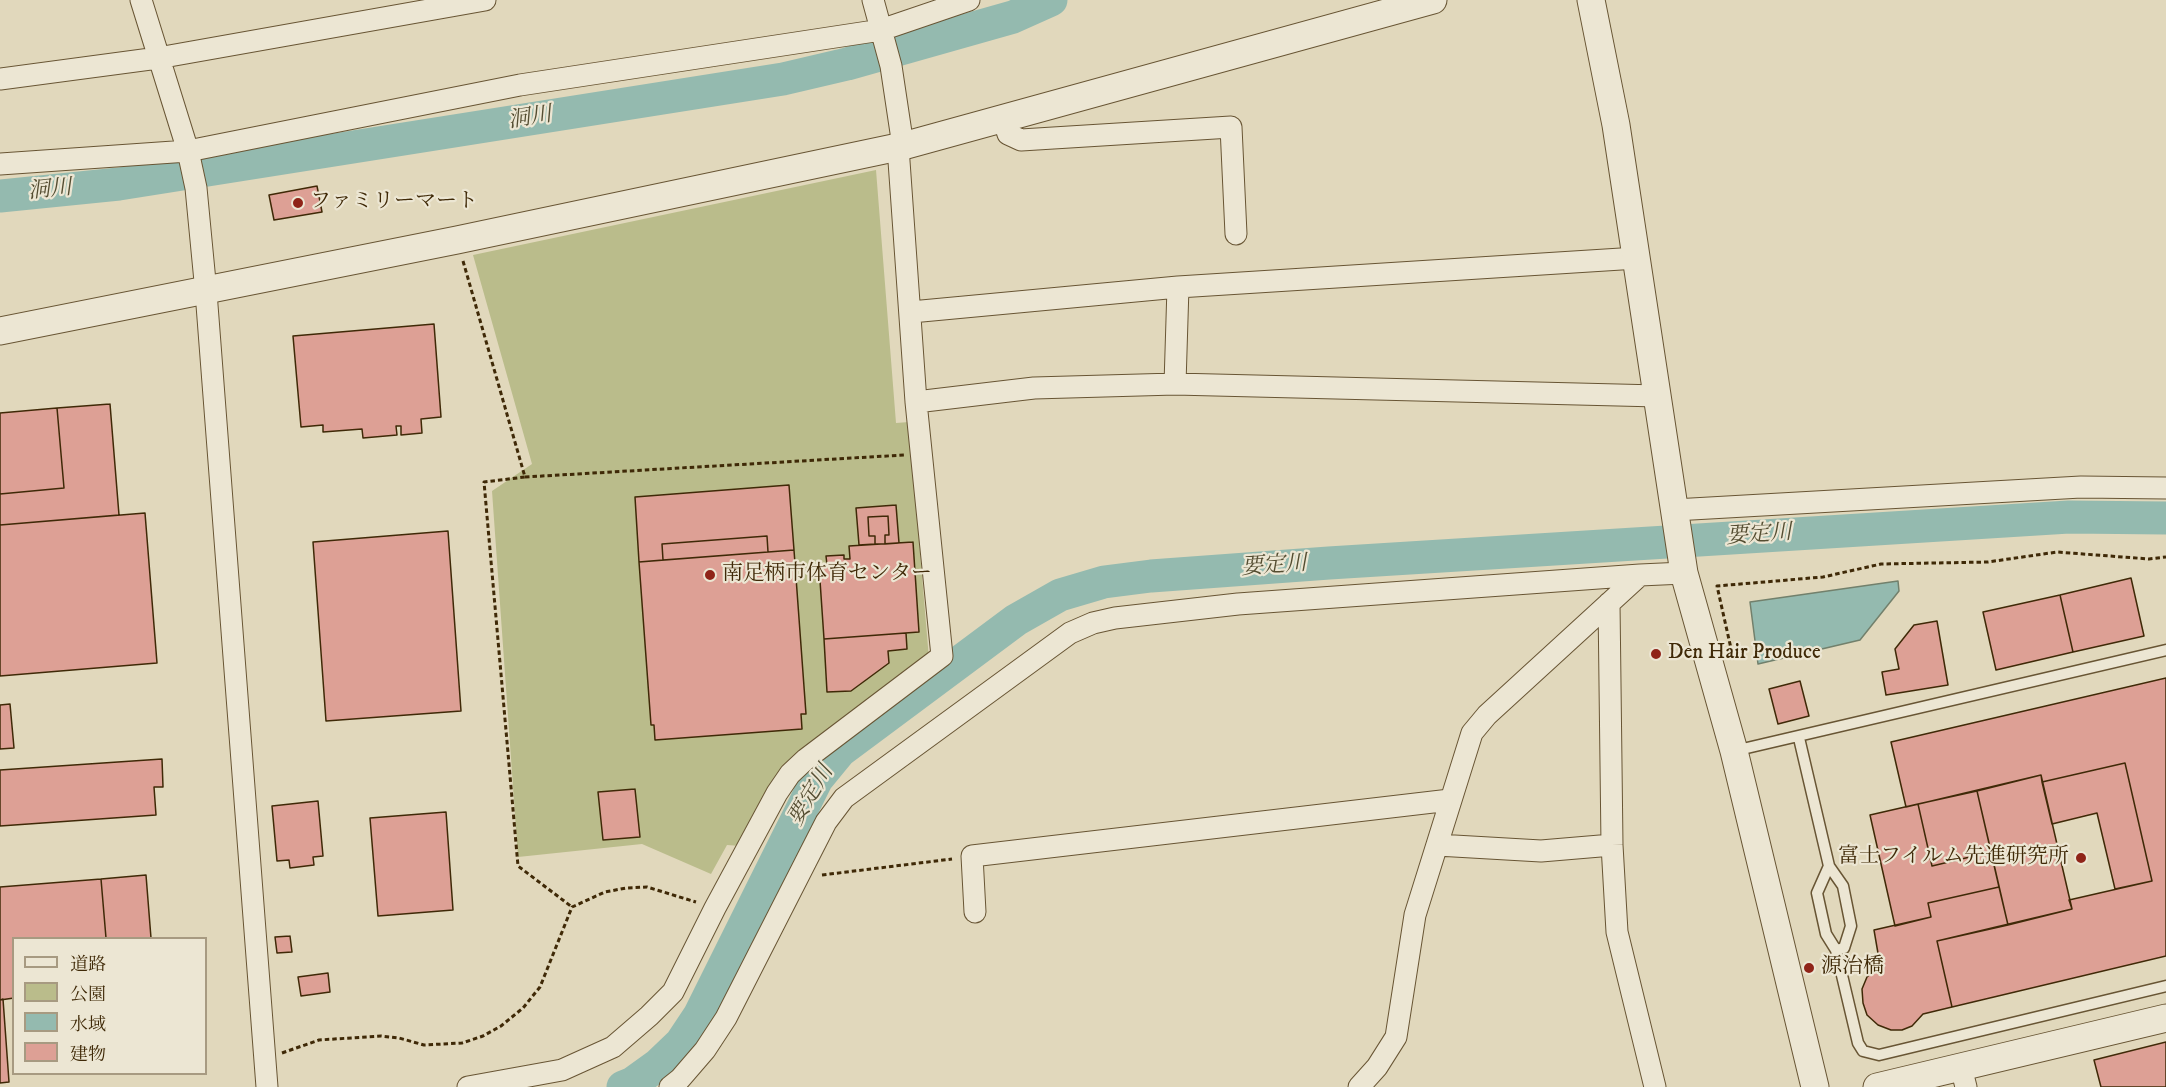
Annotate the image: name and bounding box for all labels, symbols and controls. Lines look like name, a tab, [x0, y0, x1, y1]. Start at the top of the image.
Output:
water label: 洞川	[506, 103, 554, 135]
water label: 洞川	[27, 176, 73, 206]
place label: ファミリーマート	[310, 190, 478, 216]
marker: ファミリーマート	[291, 196, 305, 210]
water label: 要定川	[1725, 521, 1793, 551]
water label: 要定川	[1240, 552, 1308, 582]
place label: 南足柄市体育センター	[722, 562, 932, 588]
marker: 南足柄市体育センター	[703, 568, 717, 582]
place label: Den Hair Produce	[1668, 641, 1821, 667]
marker: Den Hair Produce	[1649, 647, 1663, 661]
water label: 要定川	[784, 761, 840, 831]
place label: 富士フイルム先進研究所	[1838, 845, 2069, 871]
marker: 富士フイルム先進研究所	[2074, 851, 2088, 865]
legend	[12, 937, 207, 1075]
text: 道路	[70, 954, 106, 976]
place label: 源治橋	[1821, 955, 1884, 981]
marker: 源治橋	[1802, 961, 1816, 975]
text: 公園	[70, 984, 106, 1006]
text: 水域	[70, 1014, 106, 1036]
text: 建物	[70, 1044, 106, 1066]

